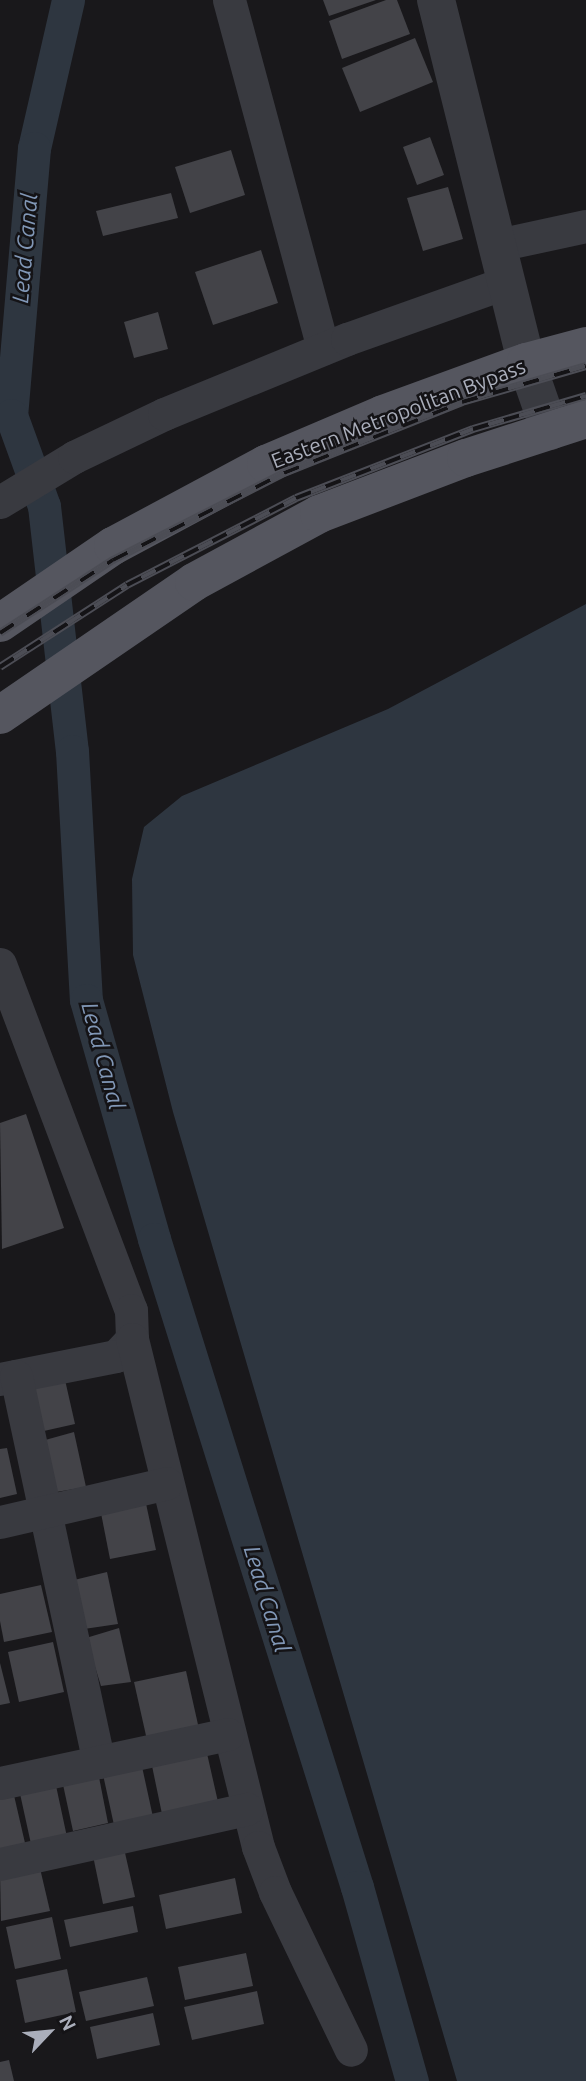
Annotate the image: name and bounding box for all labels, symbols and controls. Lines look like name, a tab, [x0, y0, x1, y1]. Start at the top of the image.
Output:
water label: Lead Canal	[6, 192, 44, 304]
street label: Eastern Metropolitan Bypass	[267, 353, 529, 473]
water label: Lead Canal	[75, 999, 131, 1113]
water label: Lead Canal	[238, 1542, 296, 1656]
north arrow	[14, 1997, 84, 2067]
text: N	[55, 2012, 81, 2034]

